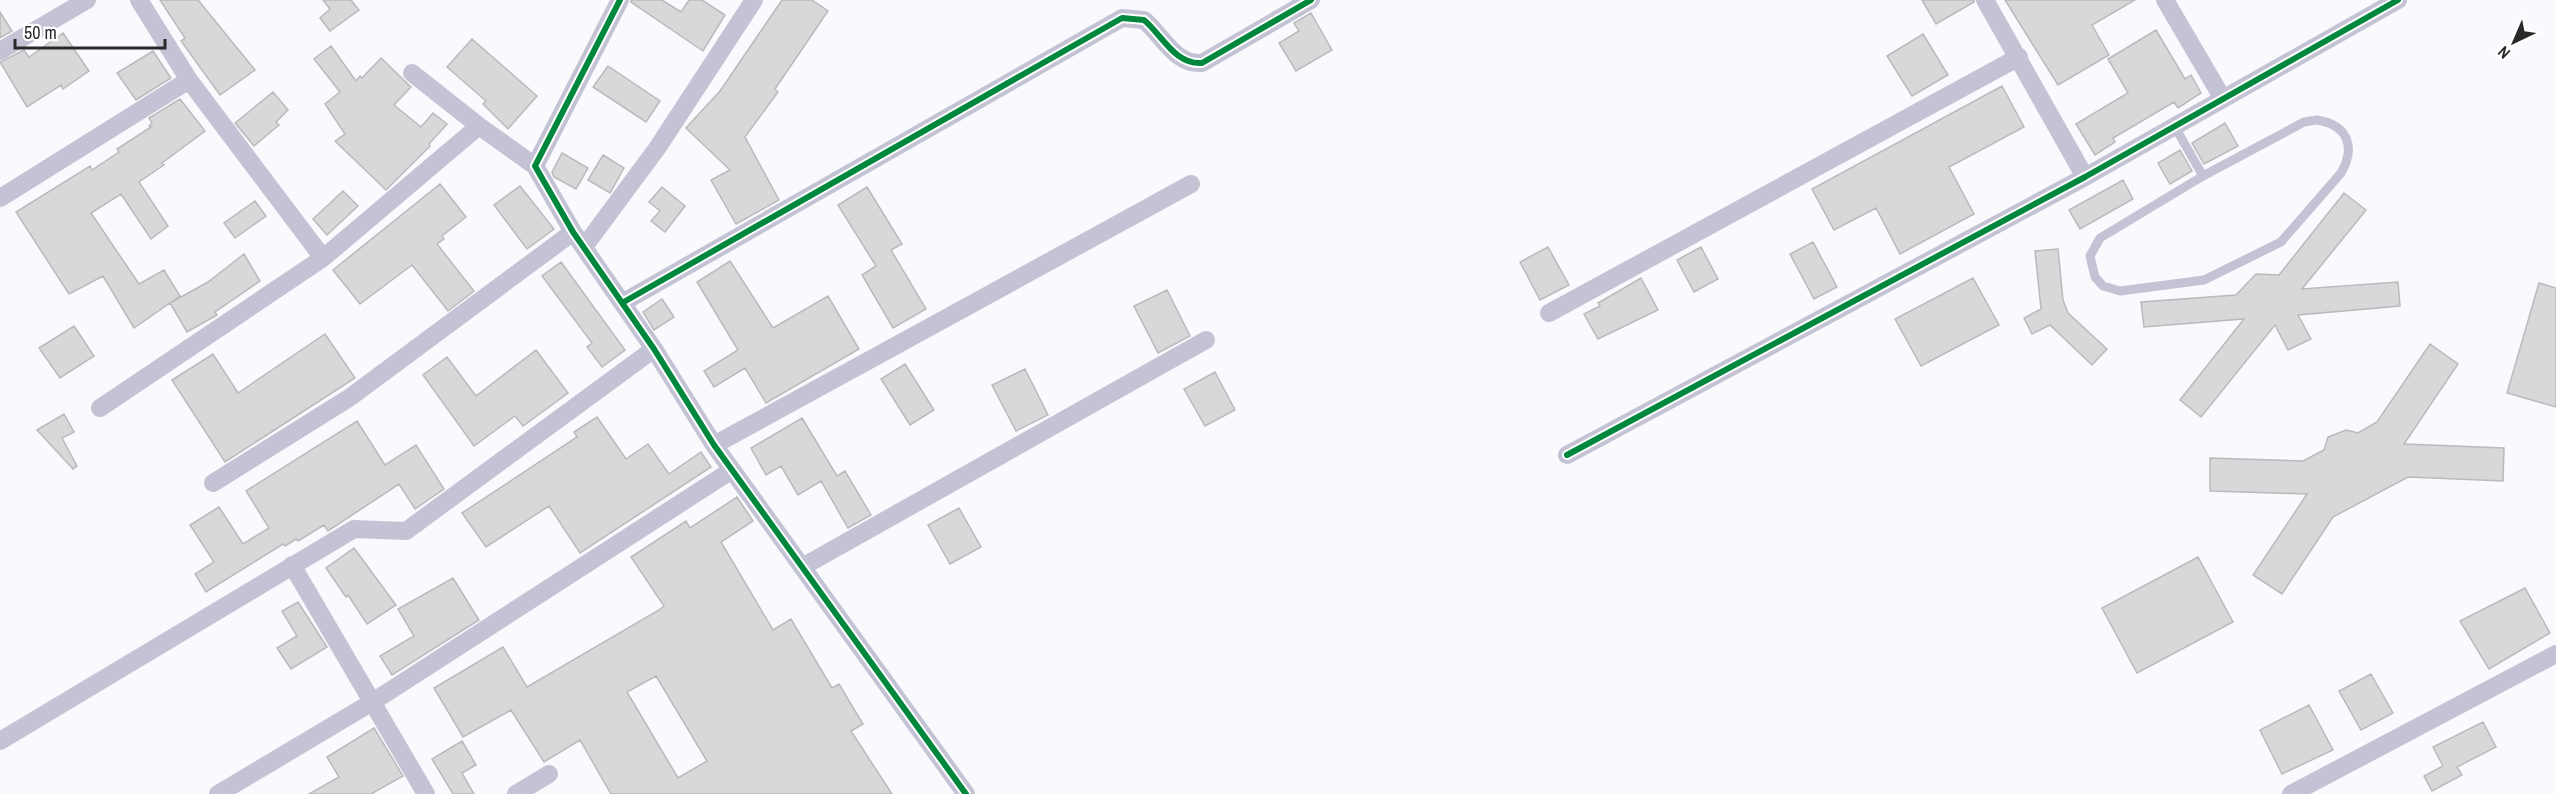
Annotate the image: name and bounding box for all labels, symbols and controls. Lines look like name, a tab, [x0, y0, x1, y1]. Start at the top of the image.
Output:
scale bar	[15, 12, 165, 50]
north arrow	[2484, 12, 2544, 72]
text: 50 m	[24, 20, 57, 45]
text: N	[2493, 42, 2515, 64]

